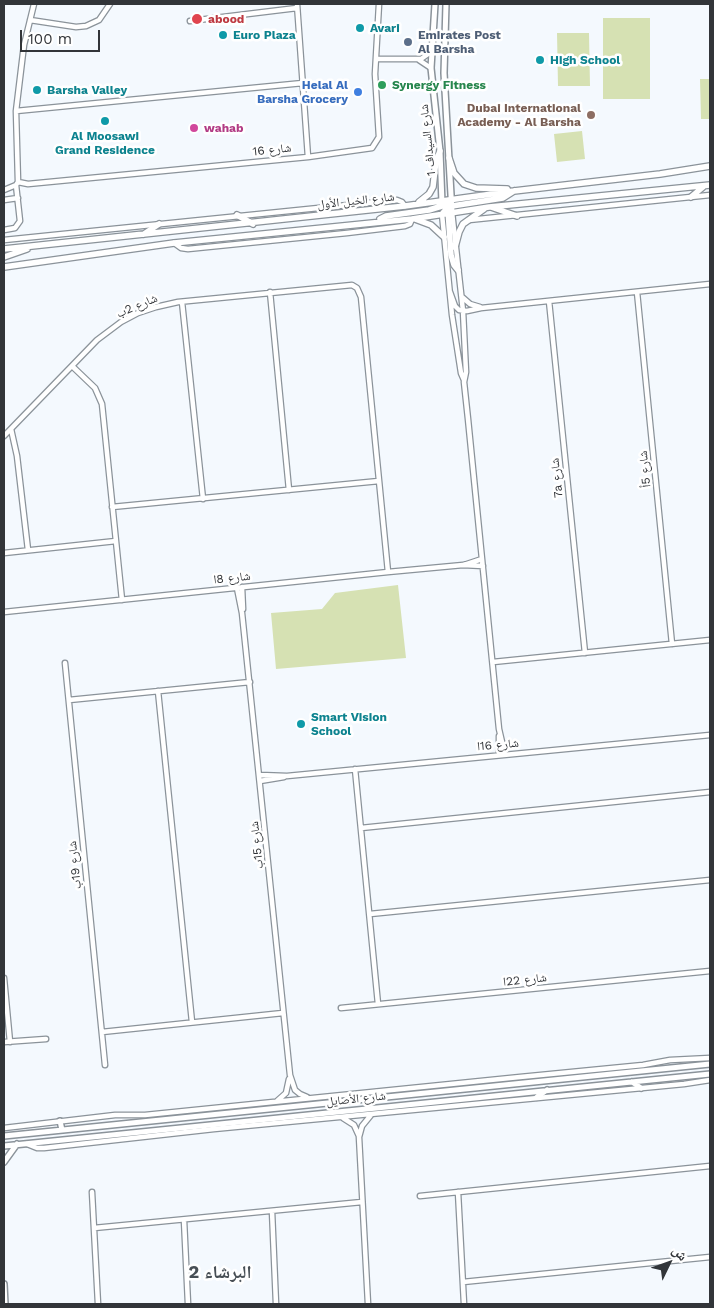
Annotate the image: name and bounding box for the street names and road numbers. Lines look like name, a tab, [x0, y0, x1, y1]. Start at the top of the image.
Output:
street label: شارع السيداف 1	[417, 103, 439, 177]
street label: شارع 16	[252, 141, 292, 159]
street label: شارع الخيل الأول	[317, 190, 395, 212]
street label: شارع 2ب	[114, 291, 160, 321]
street label: شارع 5أ	[636, 450, 654, 488]
street label: 7a شارع	[548, 457, 566, 499]
street label: شارع 8ا	[213, 569, 251, 587]
street label: شارع 16ا	[477, 736, 519, 754]
street label: شارع 15ب	[247, 820, 267, 870]
street label: شارع 19ب	[65, 840, 85, 890]
street label: شارع 22ا	[502, 971, 548, 989]
street label: شارع الأصايل	[326, 1089, 386, 1109]

